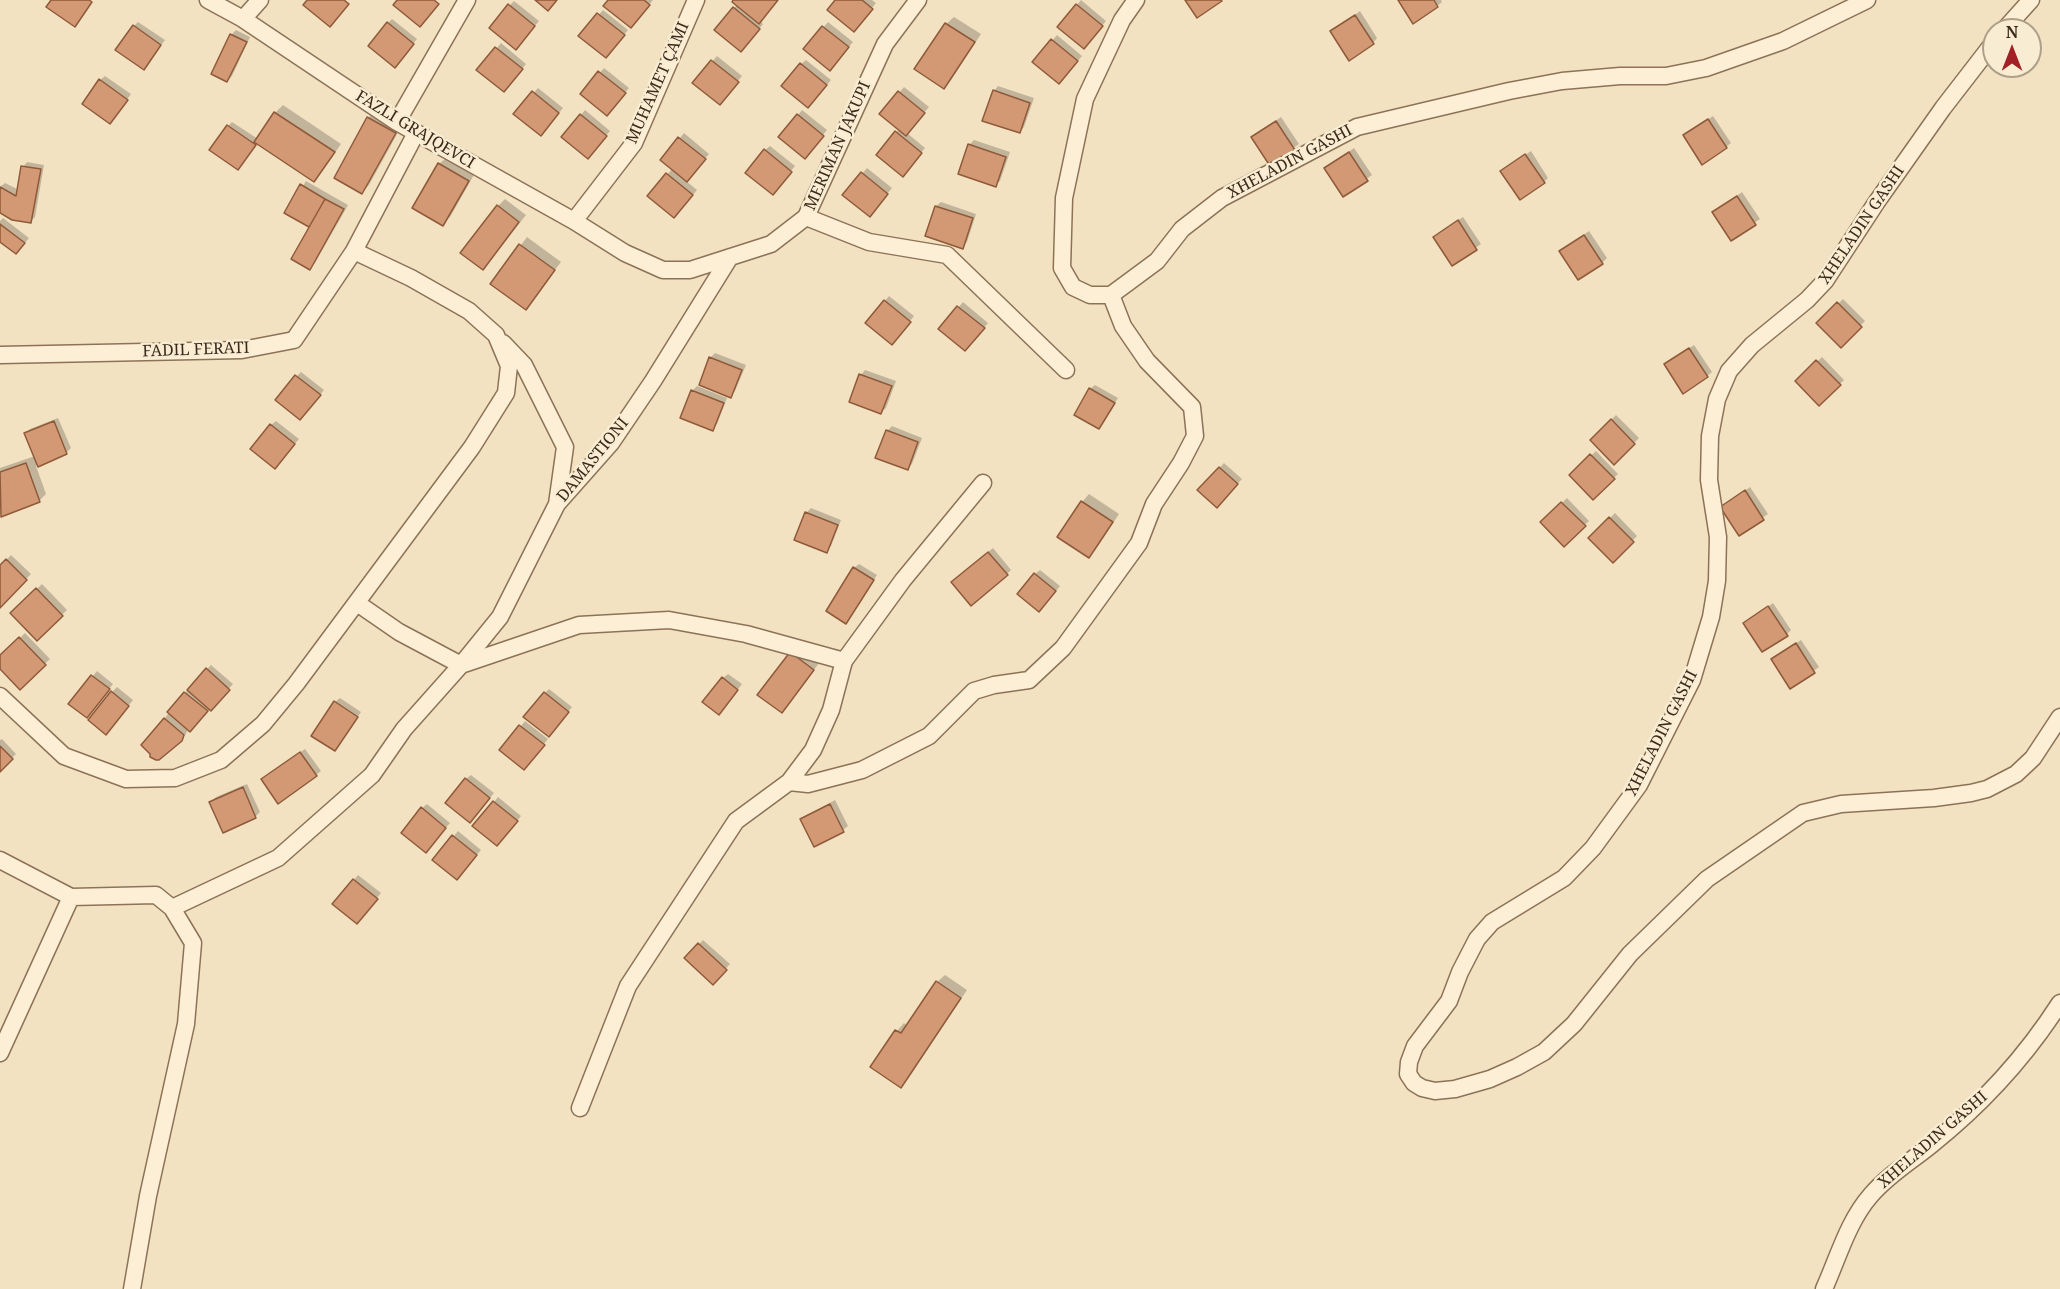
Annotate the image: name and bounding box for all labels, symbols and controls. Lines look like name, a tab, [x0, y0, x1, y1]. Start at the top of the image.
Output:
north arrow	[1982, 18, 2042, 78]
street label: MUHAMET ÇAMI	[623, 19, 693, 147]
text: N	[2006, 21, 2018, 43]
street label: MERIMAN JAKUPI	[801, 79, 875, 213]
street label: FAZLI GRAJQEVCI	[352, 87, 478, 173]
street label: XHELADIN GASHI	[1224, 121, 1356, 203]
street label: XHELADIN GASHI	[1815, 162, 1909, 288]
street label: FADIL FERATI	[142, 339, 250, 361]
street label: DAMASTIONI	[553, 414, 633, 506]
street label: XHELADIN GASHI	[1622, 667, 1702, 799]
street label: XHELADIN GASHI	[1875, 1087, 1991, 1193]

